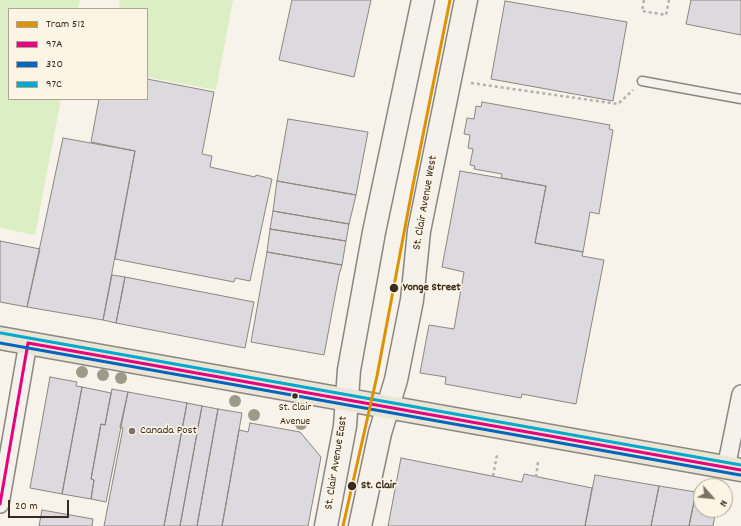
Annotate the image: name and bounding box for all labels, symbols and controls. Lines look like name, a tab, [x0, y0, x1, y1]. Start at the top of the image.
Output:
legend	[8, 8, 148, 100]
text: Tram 512	[46, 16, 85, 33]
text: 97A	[46, 36, 63, 53]
text: 320	[46, 56, 63, 73]
text: 97C	[46, 76, 62, 93]
street label: St. Clair Avenue West	[411, 155, 441, 251]
place label: Yonge Street	[403, 281, 461, 295]
marker: Yonge Street	[388, 282, 400, 294]
marker: St. Clair Avenue	[290, 391, 300, 401]
place label: St. Clair Avenue	[279, 401, 311, 427]
street label: St. Clair Avenue East	[323, 415, 351, 511]
place label: Canada Post	[140, 424, 197, 438]
marker: Canada Post	[127, 426, 137, 436]
north arrow	[693, 478, 733, 518]
place label: St. Clair	[361, 479, 397, 493]
marker: St. Clair	[346, 480, 358, 492]
scale bar	[10, 492, 71, 518]
text: N	[714, 497, 731, 509]
text: 20 m	[15, 498, 38, 515]

